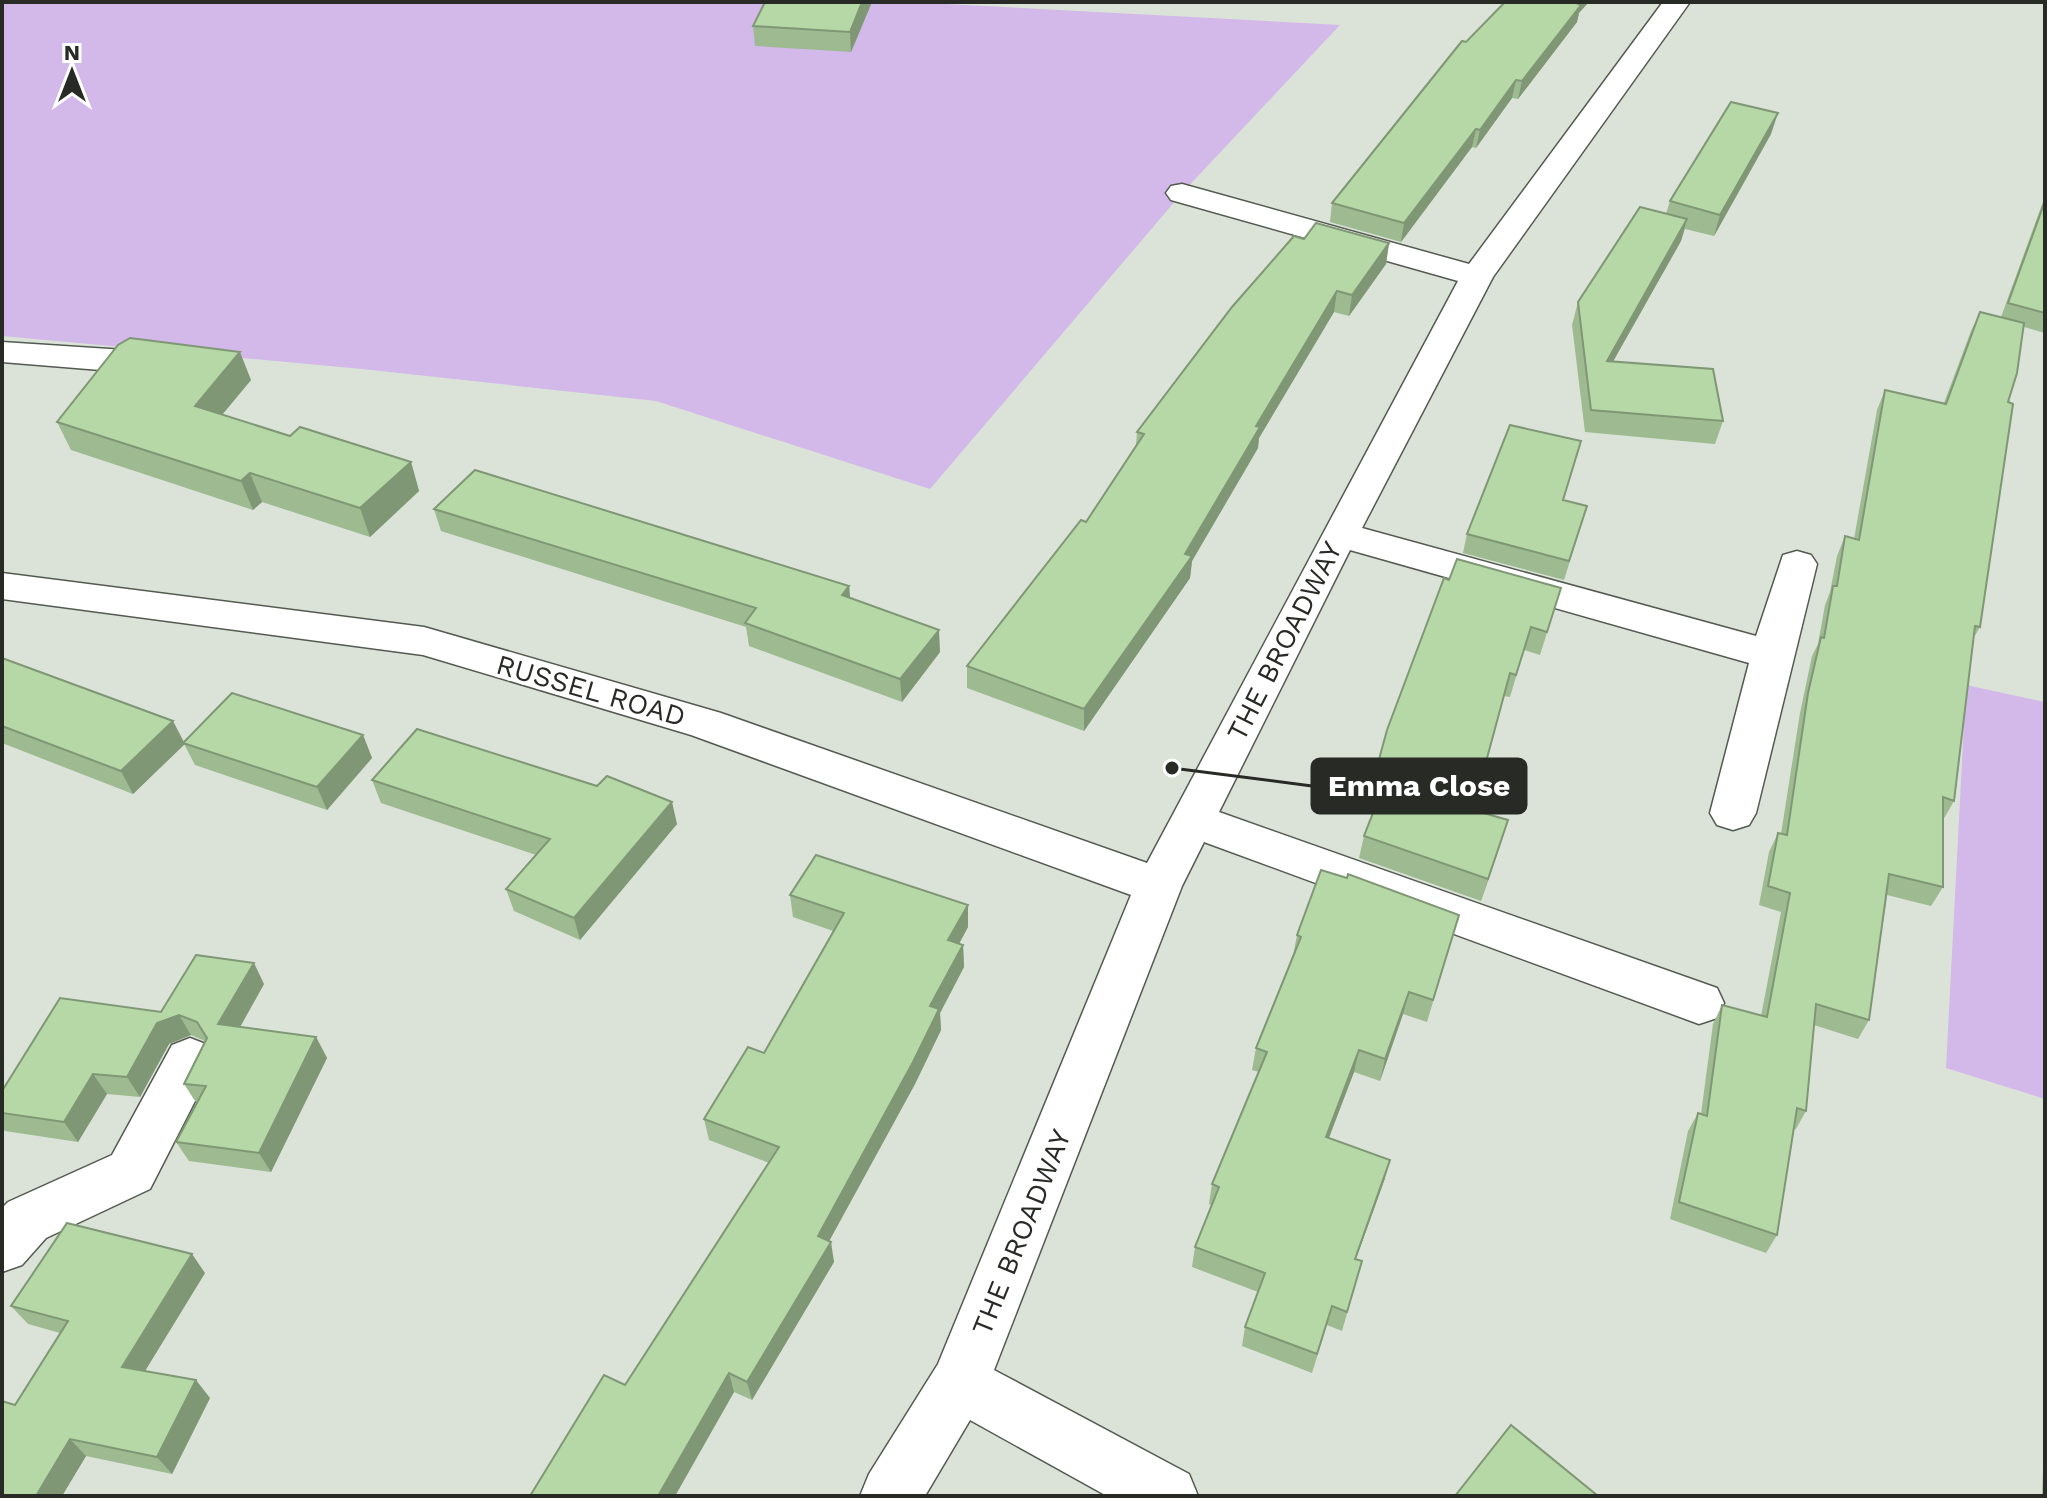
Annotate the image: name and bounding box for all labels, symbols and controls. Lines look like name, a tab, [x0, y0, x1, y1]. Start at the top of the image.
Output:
north arrow	[32, 32, 112, 112]
text: N	[64, 40, 80, 65]
street label: THE BROADWAY	[1220, 536, 1349, 746]
street label: RUSSEL ROAD	[492, 648, 689, 733]
callout: Emma Close	[1312, 759, 1526, 813]
text: Emma Close	[1328, 768, 1510, 803]
street label: THE BROADWAY	[965, 1125, 1078, 1340]

